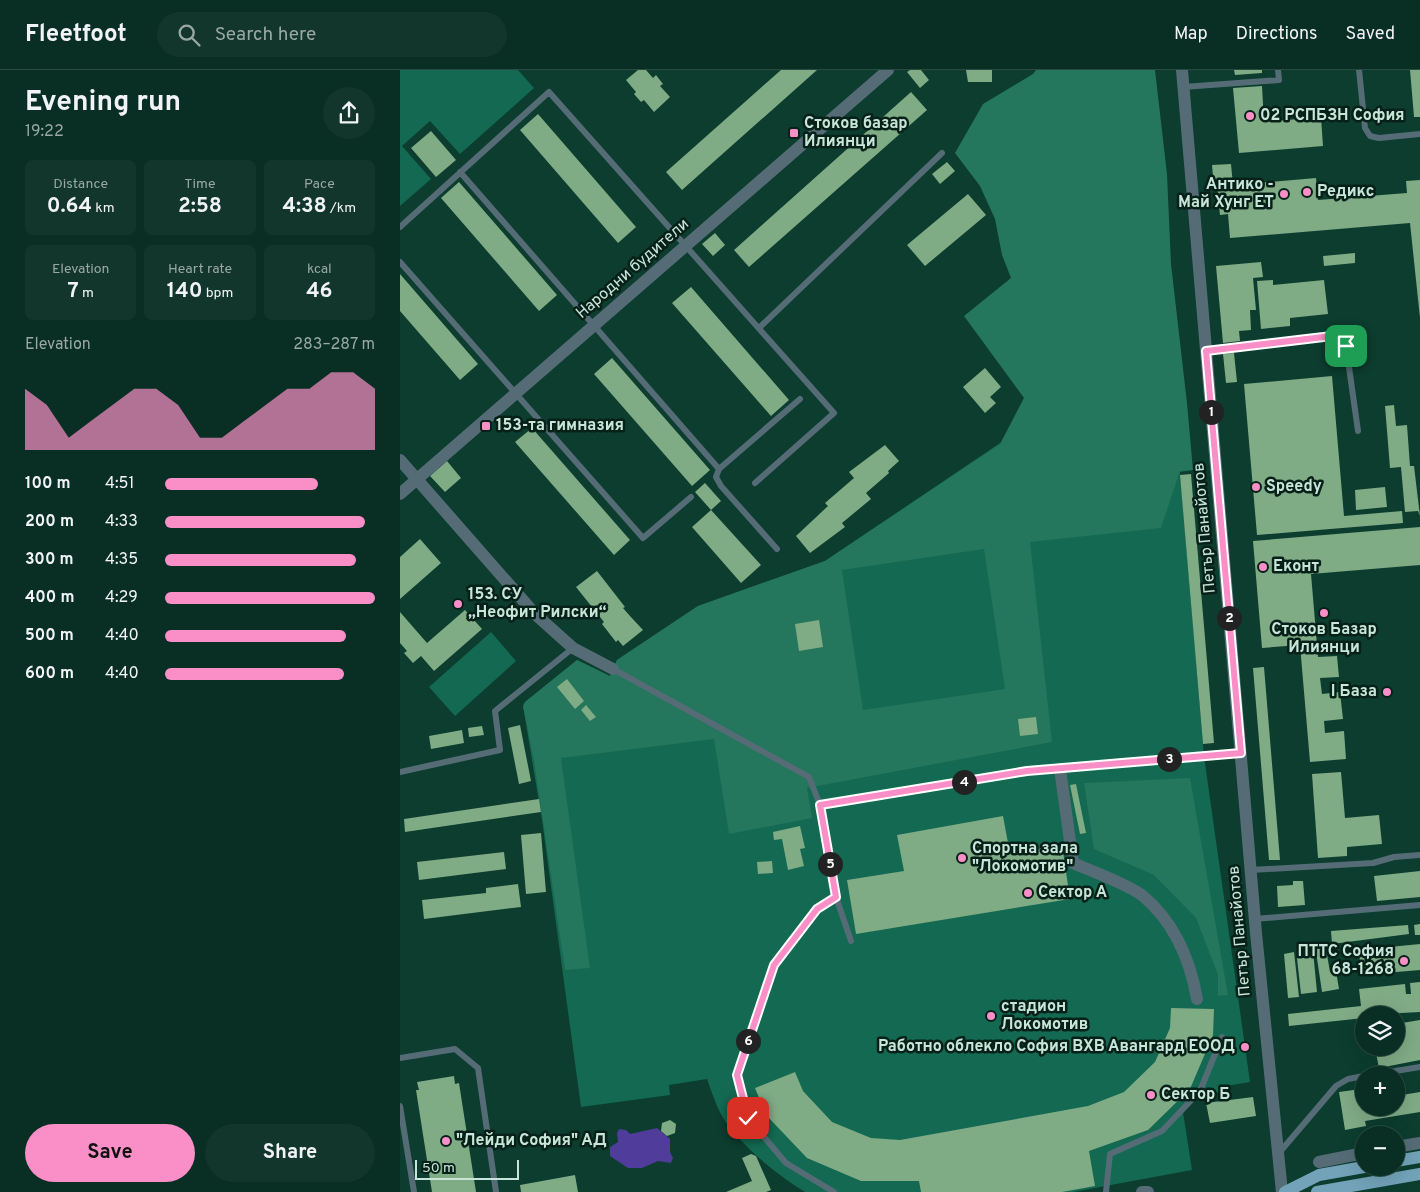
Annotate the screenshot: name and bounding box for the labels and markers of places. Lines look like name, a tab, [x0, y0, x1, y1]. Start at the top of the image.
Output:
place label: 02 РСПБЗН София	[1260, 106, 1405, 126]
marker: 02 РСПБЗН София	[1244, 110, 1256, 122]
place label: Стоков базар Илиянци	[804, 114, 908, 152]
marker: Стоков базар Илиянци	[788, 127, 800, 139]
place label: Антико - Май Хунг ЕТ	[1178, 175, 1274, 213]
place label: Редикс	[1317, 182, 1374, 202]
marker: Редикс	[1301, 186, 1313, 198]
marker: Антико - Май Хунг ЕТ	[1278, 188, 1290, 200]
pin	[1325, 325, 1367, 367]
pin: 1	[1198, 400, 1224, 424]
place label: 153-та гимназия	[496, 416, 624, 436]
marker: 153-та гимназия	[480, 420, 492, 432]
place label: Speedy	[1266, 477, 1322, 497]
marker: Speedy	[1250, 481, 1262, 493]
place label: Еконт	[1273, 557, 1320, 577]
marker: Еконт	[1257, 561, 1269, 573]
place label: 153. СУ „Неофит Рилски“	[468, 585, 607, 623]
marker: 153. СУ „Неофит Рилски“	[452, 598, 464, 610]
pin: 2	[1216, 606, 1242, 630]
marker: Стоков Базар Илиянци	[1318, 607, 1330, 619]
place label: Стоков Базар Илиянци	[1271, 620, 1377, 658]
place label: I База	[1331, 682, 1377, 702]
marker: I База	[1381, 686, 1393, 698]
pin: 3	[1156, 746, 1182, 772]
pin: 4	[952, 770, 976, 794]
place label: Спортна зала "Локомотив"	[972, 839, 1078, 877]
pin: 5	[818, 852, 842, 876]
marker: Спортна зала "Локомотив"	[956, 852, 968, 864]
place label: Сектор А	[1038, 883, 1107, 903]
marker: Сектор А	[1022, 887, 1034, 899]
place label: ПТТС София 68-1268	[1297, 942, 1394, 980]
marker: ПТТС София 68-1268	[1398, 955, 1410, 967]
place label: стадион Локомотив	[1001, 997, 1088, 1035]
marker: стадион Локомотив	[985, 1010, 997, 1022]
pin: 6	[736, 1028, 760, 1054]
place label: Работно облекло София ВХВ Авангард ЕООД	[878, 1037, 1235, 1057]
marker: Работно облекло София ВХВ Авангард ЕООД	[1239, 1041, 1251, 1053]
place label: Сектор Б	[1161, 1085, 1230, 1105]
marker: Сектор Б	[1145, 1089, 1157, 1101]
pin	[727, 1097, 769, 1139]
place label: "Лейди София" АД	[456, 1131, 607, 1151]
marker: "Лейди София" АД	[440, 1135, 452, 1147]

